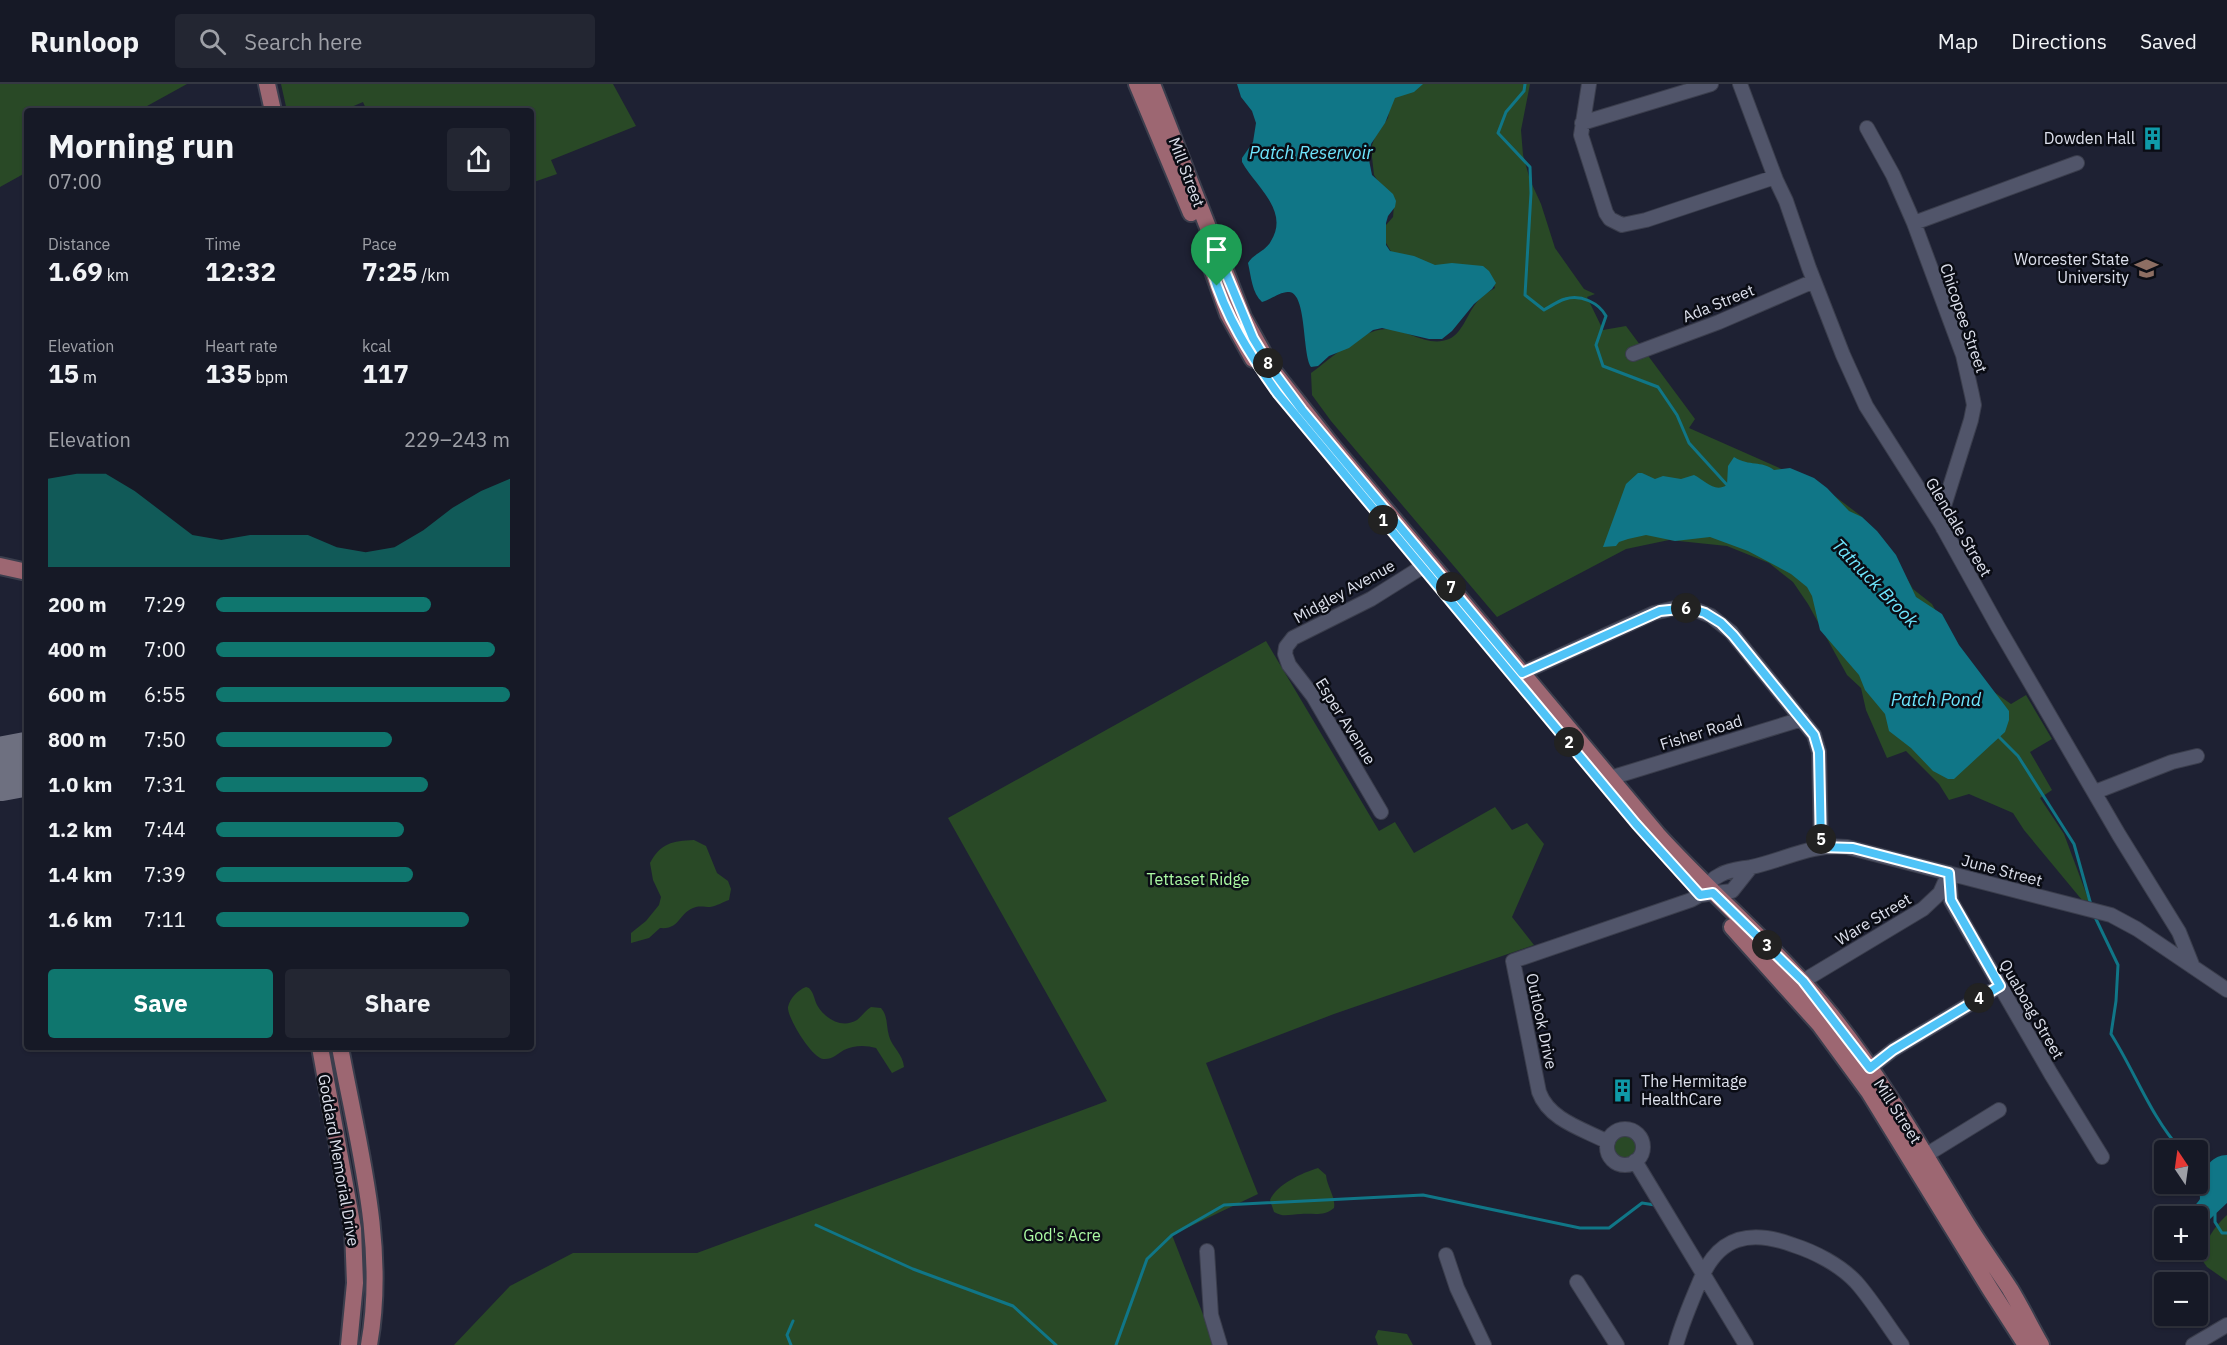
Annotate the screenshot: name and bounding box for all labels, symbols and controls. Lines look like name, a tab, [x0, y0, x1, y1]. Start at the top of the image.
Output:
search box	[175, 14, 595, 68]
text: Runloop	[30, 23, 139, 60]
icon: search	[196, 25, 229, 58]
text: Search here	[244, 27, 362, 56]
text: Map	[1938, 27, 1978, 55]
text: Directions	[2011, 27, 2107, 55]
text: Saved	[2140, 27, 2197, 55]
text: Morning run	[48, 124, 234, 167]
building icon: Dowden Hall	[2140, 125, 2166, 151]
button: share	[447, 128, 510, 191]
place label: Dowden Hall	[2044, 128, 2135, 148]
street label: Mill Street	[1165, 134, 1209, 210]
water label: Patch Reservoir	[1249, 141, 1373, 164]
text: 07:00	[48, 168, 102, 195]
pin	[1191, 224, 1242, 286]
icon: arrive	[1200, 233, 1233, 266]
text: Distance	[48, 234, 110, 254]
text: Time	[205, 234, 241, 254]
text: Pace	[362, 234, 397, 254]
place label: Worcester State University	[2014, 249, 2129, 287]
text: 1.69	[48, 254, 103, 288]
text: 12:32	[205, 254, 276, 288]
text: 7:25	[362, 254, 417, 288]
school or university icon: Worcester State University	[2134, 255, 2160, 281]
street label: Chicopee Street	[1936, 261, 1992, 375]
text: km	[103, 265, 129, 285]
text: /km	[417, 265, 450, 285]
street label: Ada Street	[1679, 280, 1757, 326]
text: Elevation	[48, 336, 114, 356]
text: Heart rate	[205, 336, 278, 356]
text: kcal	[362, 336, 391, 356]
pin: 8	[1253, 348, 1283, 378]
text: 8	[1263, 353, 1273, 373]
text: 15	[48, 356, 79, 390]
text: 135	[205, 356, 252, 390]
text: 117	[362, 356, 409, 390]
text: m	[79, 367, 97, 387]
text: bpm	[252, 367, 288, 387]
text: Elevation	[48, 426, 131, 453]
text: 229–243 m	[404, 426, 510, 453]
street label: Glendale Street	[1922, 474, 1996, 580]
pin: 1	[1368, 505, 1398, 535]
text: 1	[1378, 510, 1388, 530]
water label: Tatnuck Brook	[1827, 533, 1924, 632]
street label: Midgley Avenue	[1290, 555, 1398, 627]
pin: 7	[1436, 572, 1466, 602]
text: 7	[1446, 577, 1456, 597]
text: 200 m	[48, 591, 107, 618]
text: 7:29	[144, 591, 186, 618]
pin: 6	[1671, 593, 1701, 623]
text: 6	[1681, 598, 1691, 618]
text: 400 m	[48, 636, 107, 663]
text: 7:00	[144, 636, 186, 663]
street label: Esper Avenue	[1311, 674, 1381, 768]
text: 600 m	[48, 681, 107, 708]
text: 6:55	[144, 681, 186, 708]
water label: Patch Pond	[1891, 688, 1982, 711]
street label: Fisher Road	[1657, 710, 1745, 754]
text: 800 m	[48, 726, 107, 753]
text: 7:50	[144, 726, 186, 753]
pin: 2	[1554, 727, 1584, 757]
text: 2	[1564, 732, 1574, 752]
text: 1.0 km	[48, 771, 112, 798]
text: 7:31	[144, 771, 186, 798]
text: 1.2 km	[48, 816, 112, 843]
text: 7:44	[144, 816, 186, 843]
pin: 5	[1806, 824, 1836, 854]
text: 5	[1816, 829, 1826, 849]
street label: June Street	[1959, 850, 2045, 890]
text: 1.4 km	[48, 861, 112, 888]
text: 7:39	[144, 861, 186, 888]
park label: Tettaset Ridge	[1146, 869, 1250, 889]
street label: Ware Street	[1831, 889, 1915, 949]
text: 1.6 km	[48, 906, 112, 933]
text: 7:11	[144, 906, 186, 933]
pin: 3	[1752, 930, 1782, 960]
text: 3	[1762, 935, 1772, 955]
street label: Quaboag Street	[1995, 956, 2069, 1062]
button: Save	[48, 969, 273, 1038]
button: Share	[285, 969, 510, 1038]
street label: Outlook Drive	[1522, 971, 1562, 1071]
pin: 4	[1964, 983, 1994, 1013]
text: 4	[1974, 988, 1984, 1008]
place label: The Hermitage HealthCare	[1641, 1071, 1747, 1109]
street label: Goddard Memorial Drive	[314, 1072, 364, 1248]
street label: Mill Street	[1870, 1075, 1926, 1147]
building icon: The Hermitage HealthCare	[1610, 1077, 1636, 1103]
north arrow	[2154, 1140, 2208, 1194]
map controls	[2154, 1140, 2208, 1326]
button: +	[2154, 1206, 2208, 1260]
park label: God's Acre	[1023, 1225, 1101, 1245]
button: −	[2154, 1272, 2208, 1326]

